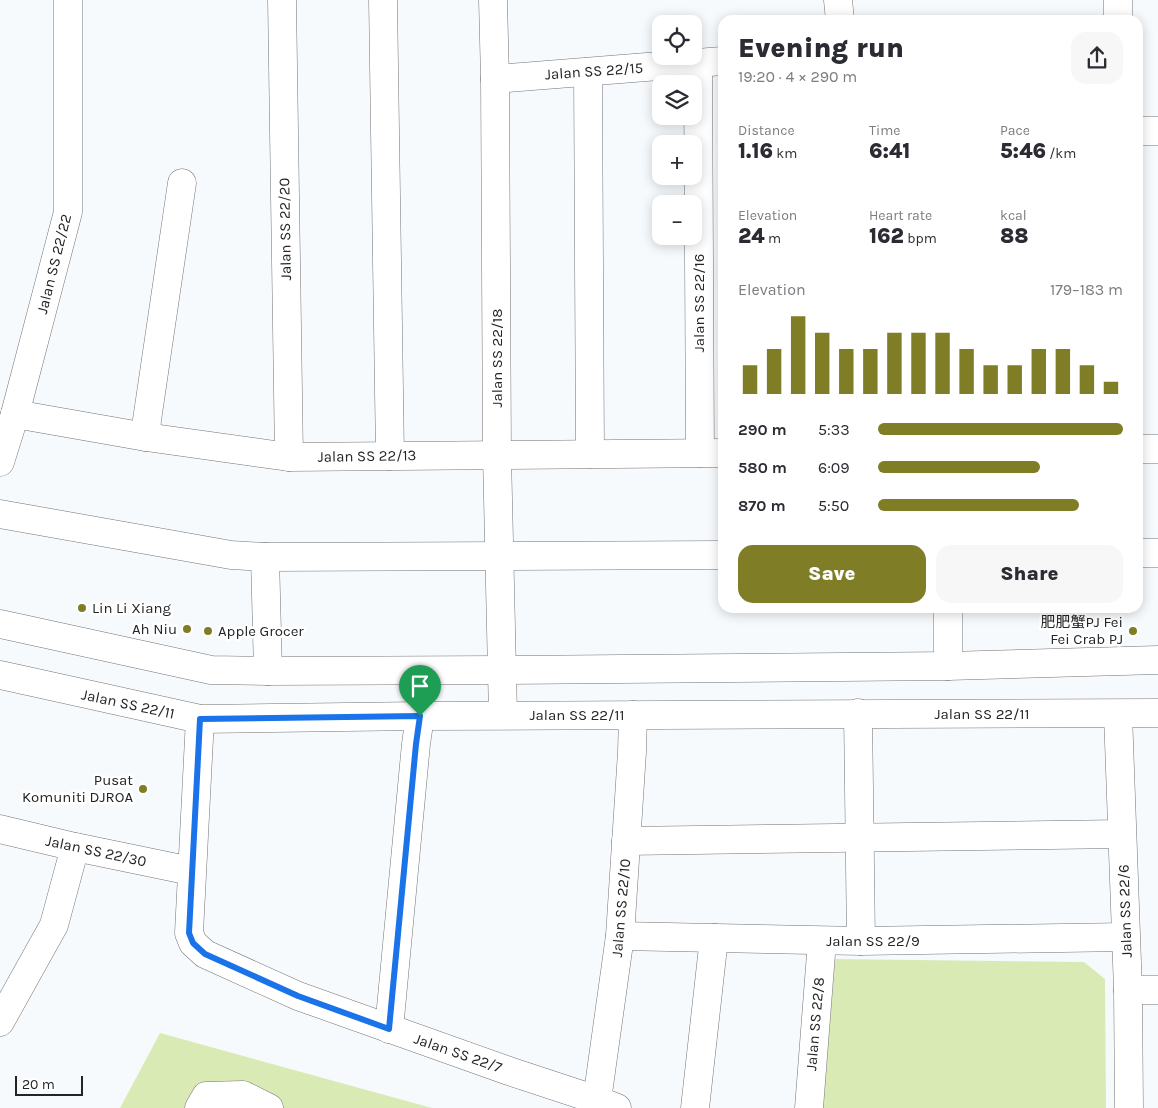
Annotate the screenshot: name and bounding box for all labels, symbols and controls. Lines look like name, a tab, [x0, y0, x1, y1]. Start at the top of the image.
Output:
map controls	[652, 15, 702, 245]
button: locate	[652, 15, 702, 65]
text: Evening run	[738, 31, 904, 64]
button: share	[1071, 32, 1123, 84]
street label: Jalan SS 22/15	[544, 59, 644, 83]
text: 19:20 · 4 × 290 m	[738, 67, 857, 86]
button: layers	[652, 75, 702, 125]
text: Distance	[738, 122, 795, 139]
text: Time	[869, 122, 900, 139]
text: Pace	[1000, 122, 1030, 139]
button: +	[652, 135, 702, 185]
text: 1.16	[738, 139, 773, 163]
text: 6:41	[869, 139, 910, 163]
text: 5:46	[1000, 139, 1046, 163]
text: km	[773, 145, 797, 162]
text: /km	[1046, 145, 1076, 162]
street label: Jalan SS 22/20	[275, 177, 295, 280]
button: −	[652, 195, 702, 245]
text: Elevation	[738, 207, 797, 224]
text: Heart rate	[869, 207, 932, 224]
text: kcal	[1000, 207, 1027, 224]
street label: Jalan SS 22/22	[33, 212, 75, 316]
text: 24	[738, 224, 765, 248]
text: 162	[869, 224, 904, 248]
text: 88	[1000, 224, 1029, 248]
text: m	[765, 230, 781, 247]
text: bpm	[904, 230, 937, 247]
street label: Jalan SS 22/16	[690, 254, 708, 352]
text: Elevation	[738, 280, 806, 299]
text: 179–183 m	[1050, 280, 1123, 299]
street label: Jalan SS 22/18	[488, 308, 506, 408]
text: 290 m	[738, 420, 787, 439]
text: 5:33	[818, 420, 850, 439]
street label: Jalan SS 22/13	[317, 446, 417, 466]
text: 580 m	[738, 458, 787, 477]
text: 6:09	[818, 458, 850, 477]
text: 870 m	[738, 496, 786, 515]
text: 5:50	[818, 496, 849, 515]
button: Save	[738, 545, 926, 603]
button: Share	[936, 545, 1123, 603]
place label: Lin Li Xiang	[92, 599, 172, 617]
marker: Lin Li Xiang	[76, 602, 88, 614]
place label: 肥肥蟹PJ Fei Fei Crab PJ	[1040, 613, 1123, 648]
place label: Ah Niu	[132, 620, 177, 638]
place label: Apple Grocer	[218, 622, 304, 640]
marker: Ah Niu	[181, 623, 193, 635]
marker: Apple Grocer	[202, 625, 214, 637]
marker: 肥肥蟹PJ Fei Fei Crab PJ	[1127, 625, 1139, 637]
pin	[399, 665, 441, 716]
icon: arrive	[406, 672, 434, 700]
street label: Jalan SS 22/11	[80, 685, 176, 723]
street label: Jalan SS 22/11	[935, 705, 1029, 723]
street label: Jalan SS 22/11	[530, 706, 624, 724]
place label: Pusat Komuniti DJROA	[22, 771, 133, 806]
marker: Pusat Komuniti DJROA	[137, 783, 149, 795]
street label: Jalan SS 22/30	[44, 832, 148, 870]
street label: Jalan SS 22/10	[608, 858, 634, 958]
street label: Jalan SS 22/6	[1114, 864, 1136, 958]
street label: Jalan SS 22/9	[826, 932, 920, 950]
street label: Jalan SS 22/8	[802, 976, 828, 1072]
street label: Jalan SS 22/7	[412, 1030, 504, 1076]
scale bar	[15, 1073, 82, 1096]
text: 20 m	[22, 1076, 55, 1093]

